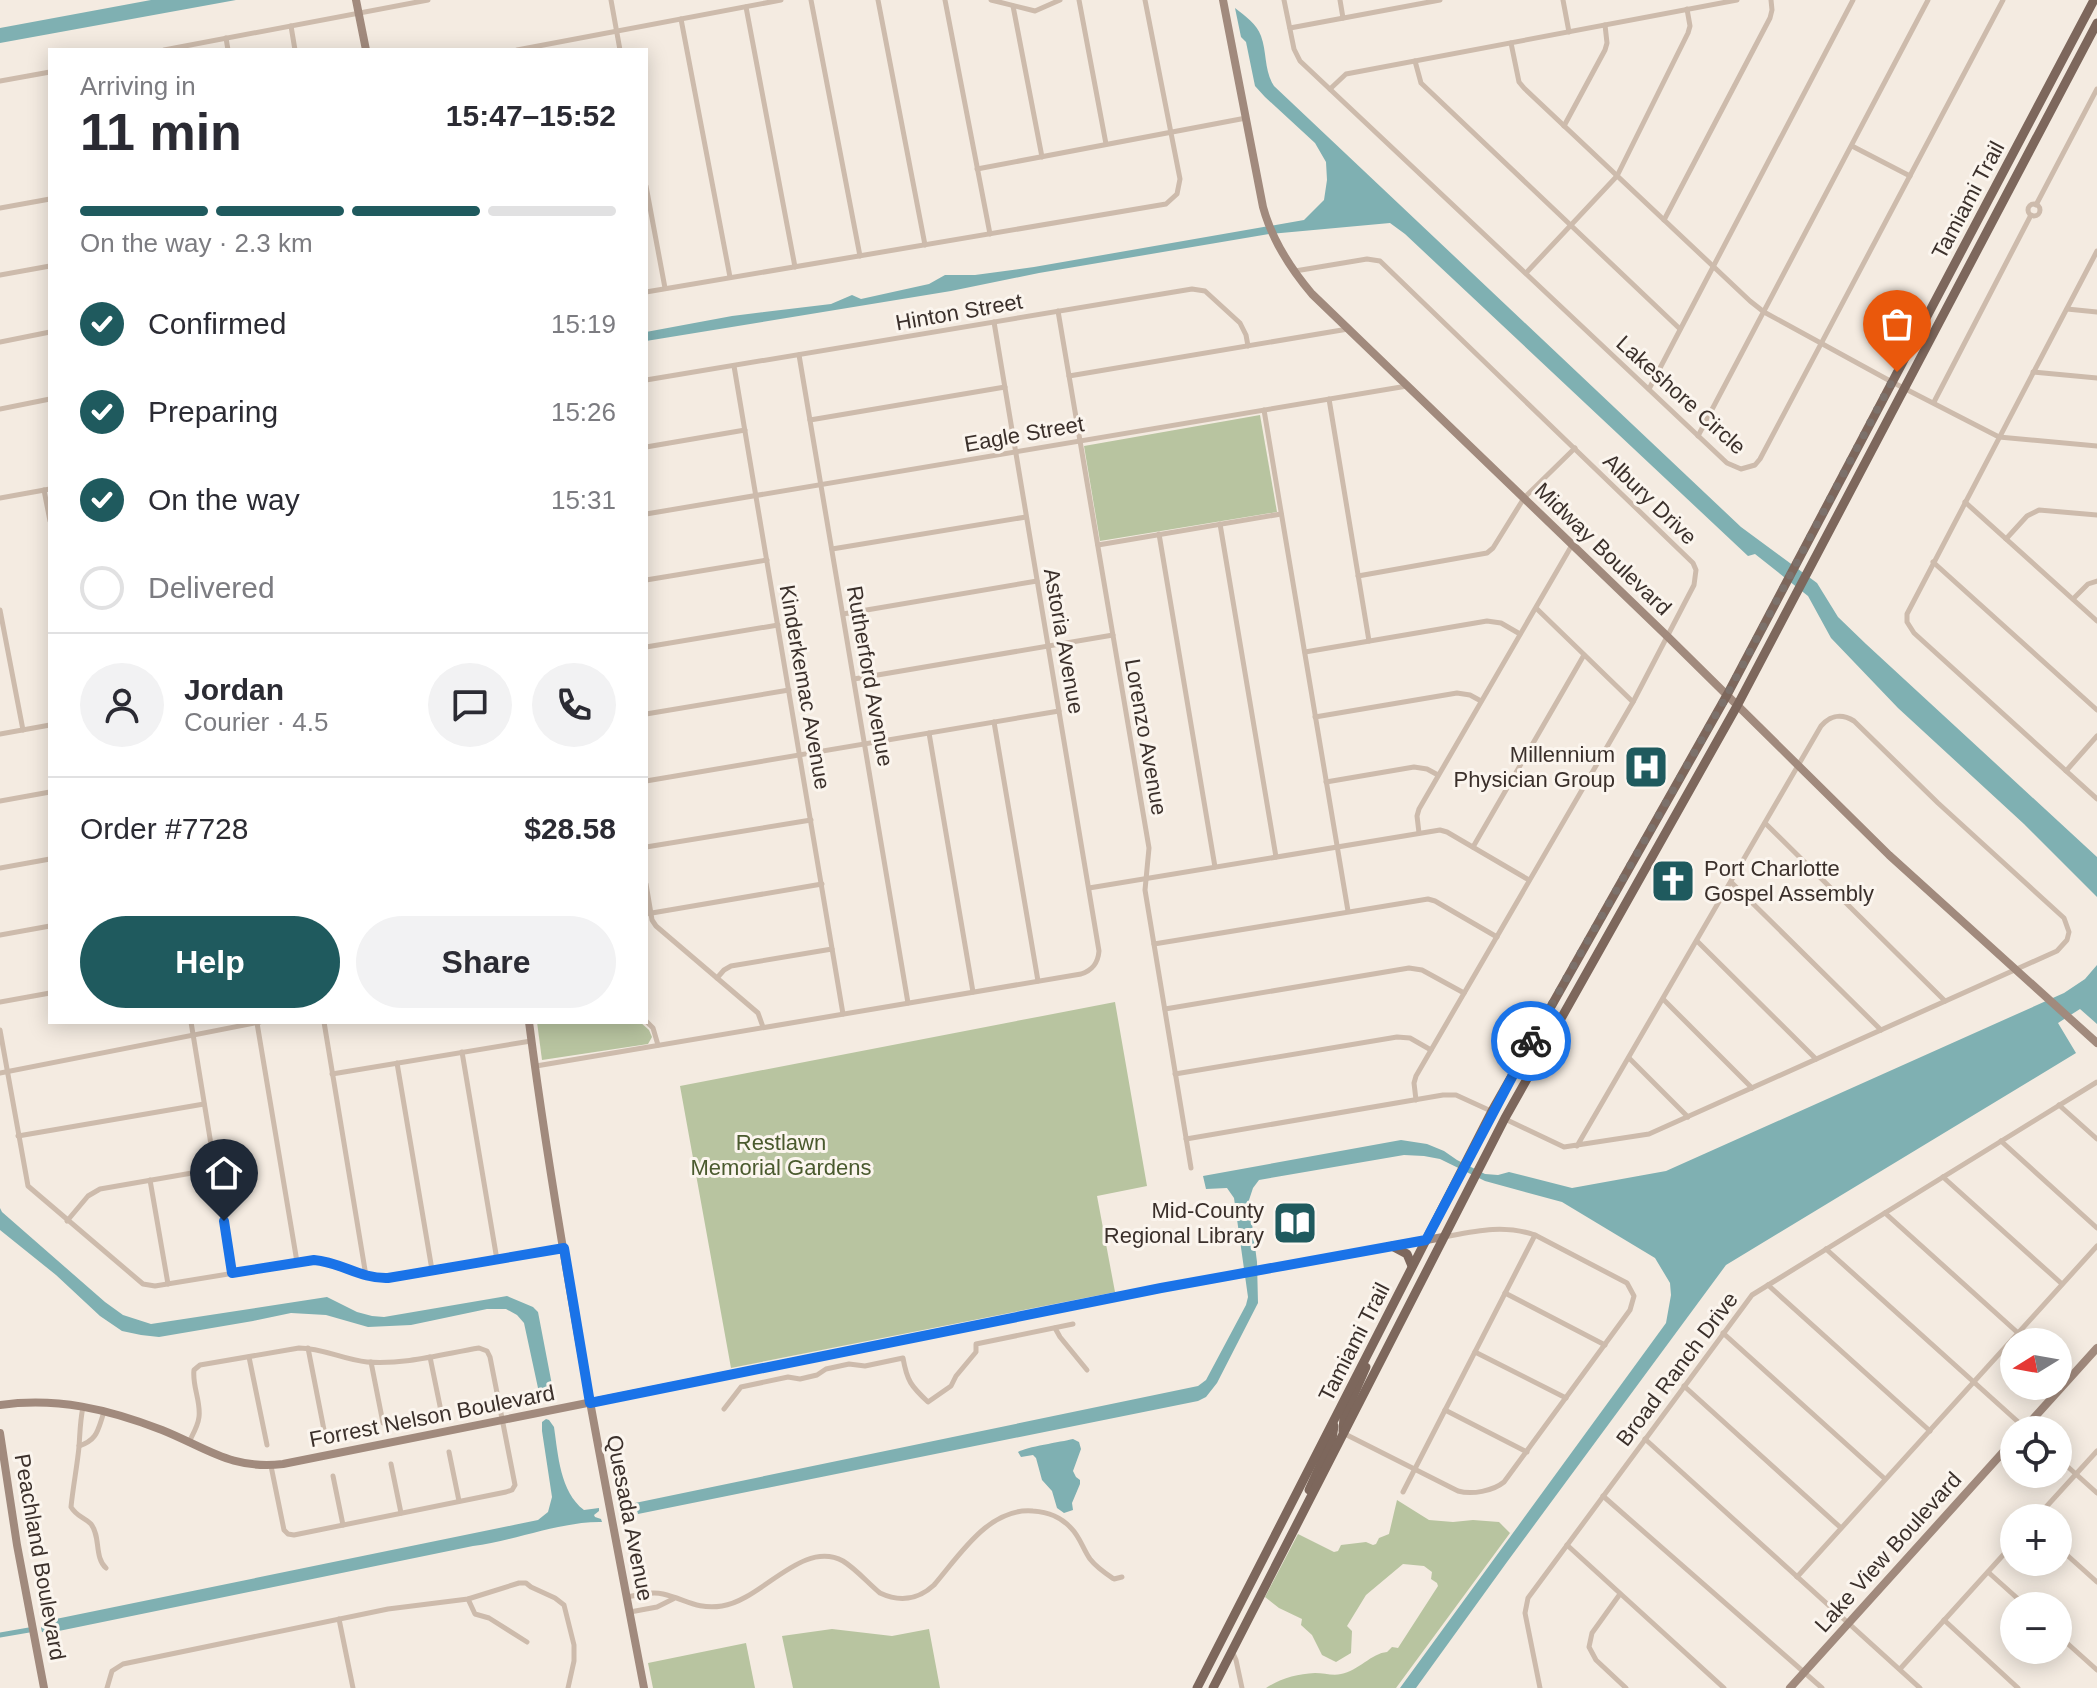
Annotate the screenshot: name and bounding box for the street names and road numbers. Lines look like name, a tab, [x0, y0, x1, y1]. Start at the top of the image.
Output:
street label: Tamiami Trail	[1927, 137, 2009, 263]
street label: Hinton Street	[894, 289, 1024, 335]
street label: Lakeshore Circle	[1611, 330, 1751, 460]
street label: Eagle Street	[962, 411, 1086, 457]
street label: Albury Drive	[1598, 448, 1702, 550]
street label: Midway Boulevard	[1530, 478, 1676, 620]
street label: Astoria Avenue	[1039, 566, 1089, 716]
street label: Kinderkemac Avenue	[775, 583, 835, 791]
street label: Rutherford Avenue	[842, 584, 898, 768]
street label: Lorenzo Avenue	[1120, 657, 1172, 817]
street label: Tamiami Trail	[1313, 1279, 1395, 1405]
street label: Broad Ranch Drive	[1611, 1287, 1743, 1451]
street label: Forrest Nelson Boulevard	[307, 1380, 557, 1452]
street label: Quesada Avenue	[602, 1433, 658, 1603]
street label: Peachland Boulevard	[10, 1452, 70, 1662]
street label: Lake View Boulevard	[1810, 1467, 1966, 1637]

